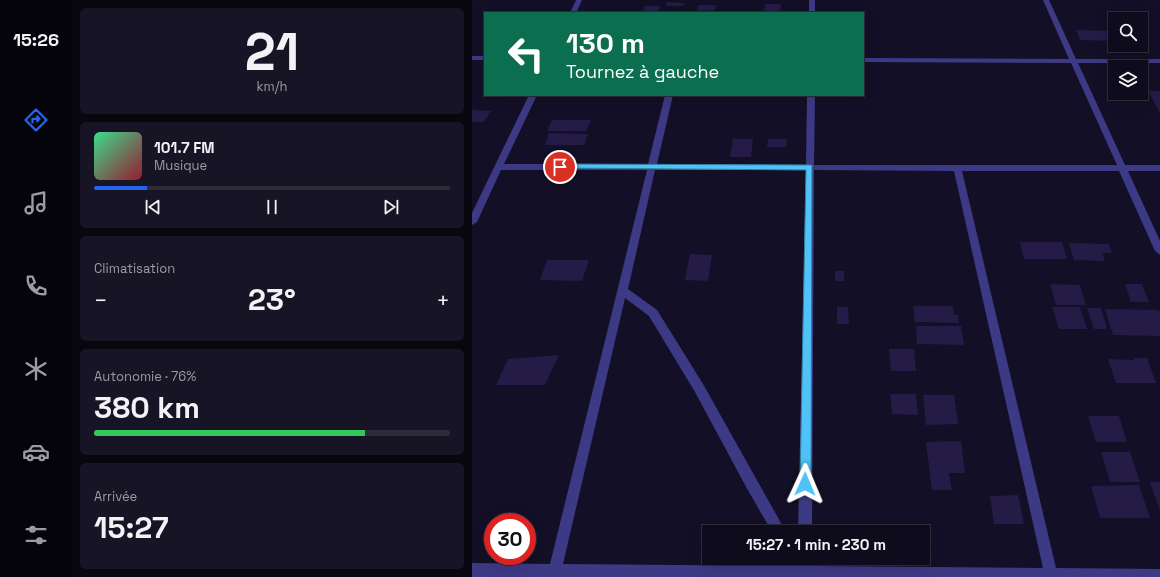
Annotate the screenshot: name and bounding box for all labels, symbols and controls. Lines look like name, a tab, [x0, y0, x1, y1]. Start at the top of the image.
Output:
map controls	[1108, 12, 1148, 100]
button: search	[1108, 12, 1148, 52]
text: 21	[245, 19, 299, 85]
text: 130 m	[566, 25, 645, 61]
text: 15:26	[13, 28, 59, 51]
icon: left	[500, 28, 552, 80]
text: Tournez à gauche	[566, 60, 719, 83]
button: layers	[1108, 60, 1148, 100]
text: km/h	[257, 78, 287, 95]
icon: directions	[22, 106, 50, 134]
text: 101.7 FM	[154, 138, 215, 157]
pin	[543, 150, 577, 184]
icon: arrive	[549, 156, 571, 178]
text: Musique	[154, 157, 207, 174]
icon: music	[22, 189, 50, 217]
icon: previous	[142, 196, 164, 218]
icon: pause	[261, 196, 283, 218]
icon: next	[380, 196, 402, 218]
text: Climatisation	[94, 260, 175, 277]
icon: phone	[22, 272, 50, 300]
text: 23°	[248, 280, 296, 319]
text: −	[94, 286, 108, 314]
text: +	[436, 286, 450, 314]
icon: climate	[22, 355, 50, 383]
text: Autonomie · 76%	[94, 368, 196, 385]
text: 380 km	[94, 388, 200, 427]
icon: car	[22, 438, 50, 466]
position arrow	[784, 463, 826, 505]
text: Arrivée	[94, 488, 137, 505]
text: 15:27	[94, 508, 169, 547]
speed limit sign: 30	[484, 513, 536, 565]
icon: filters	[22, 521, 50, 549]
text: 15:27 · 1 min · 230 m	[746, 535, 886, 554]

